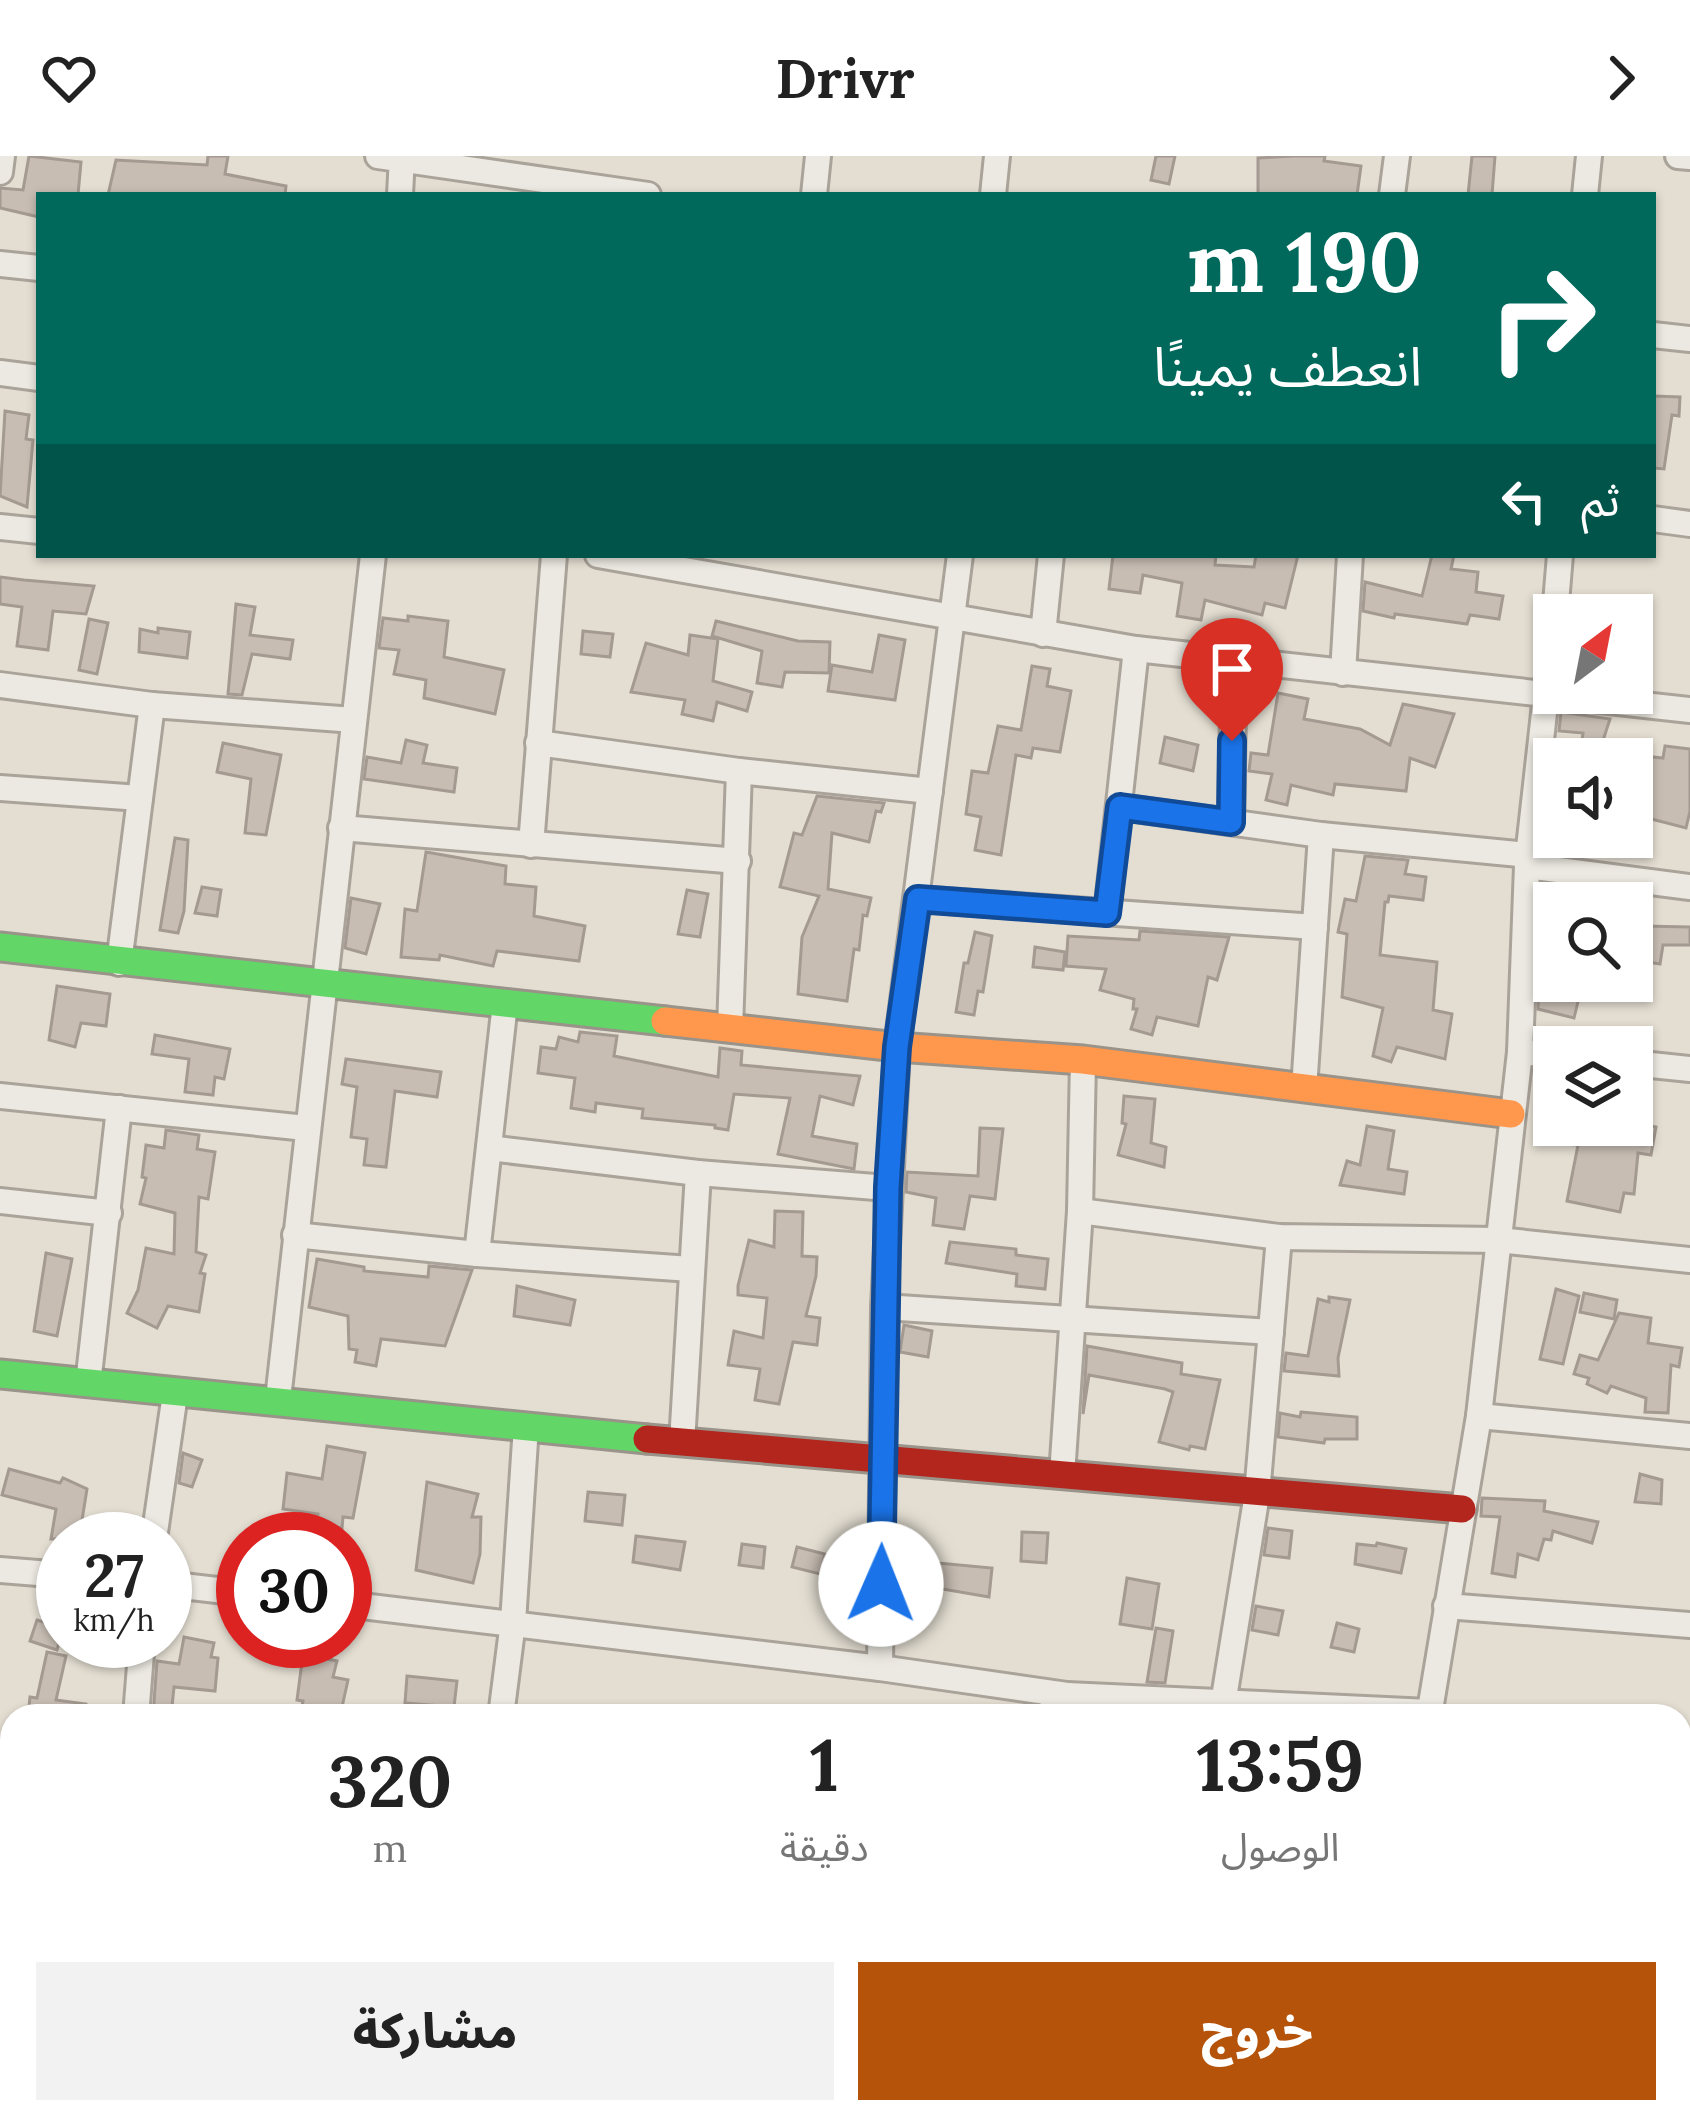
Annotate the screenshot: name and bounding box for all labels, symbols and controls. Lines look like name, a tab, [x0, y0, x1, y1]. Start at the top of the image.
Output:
text: Drivr	[776, 44, 914, 113]
icon: heart	[36, 45, 102, 111]
icon: forward	[1588, 45, 1654, 111]
text: 190 m	[1187, 207, 1422, 315]
icon: right	[1464, 240, 1620, 396]
text: انعطف يمينًا	[1153, 332, 1422, 401]
icon: left	[1491, 468, 1557, 534]
text: ثم	[1581, 471, 1620, 528]
north arrow	[1533, 594, 1653, 714]
map controls	[1533, 594, 1653, 1146]
pin	[1181, 618, 1283, 741]
icon: arrive	[1199, 636, 1265, 702]
button: sound	[1533, 738, 1653, 858]
button: search	[1533, 882, 1653, 1002]
button: layers	[1533, 1026, 1653, 1146]
speed limit sign: 30	[216, 1512, 372, 1668]
position arrow	[818, 1521, 944, 1647]
text: 27	[84, 1537, 144, 1613]
text: km/h	[73, 1601, 155, 1639]
text: 1	[810, 1719, 839, 1811]
text: 13:59	[1196, 1719, 1364, 1811]
text: 320	[328, 1735, 452, 1827]
text: دقيقة	[780, 1822, 869, 1872]
text: الوصول	[1221, 1822, 1340, 1872]
text: m	[373, 1823, 407, 1873]
button: مشاركة	[36, 1962, 834, 2100]
button: خروج	[858, 1962, 1656, 2100]

